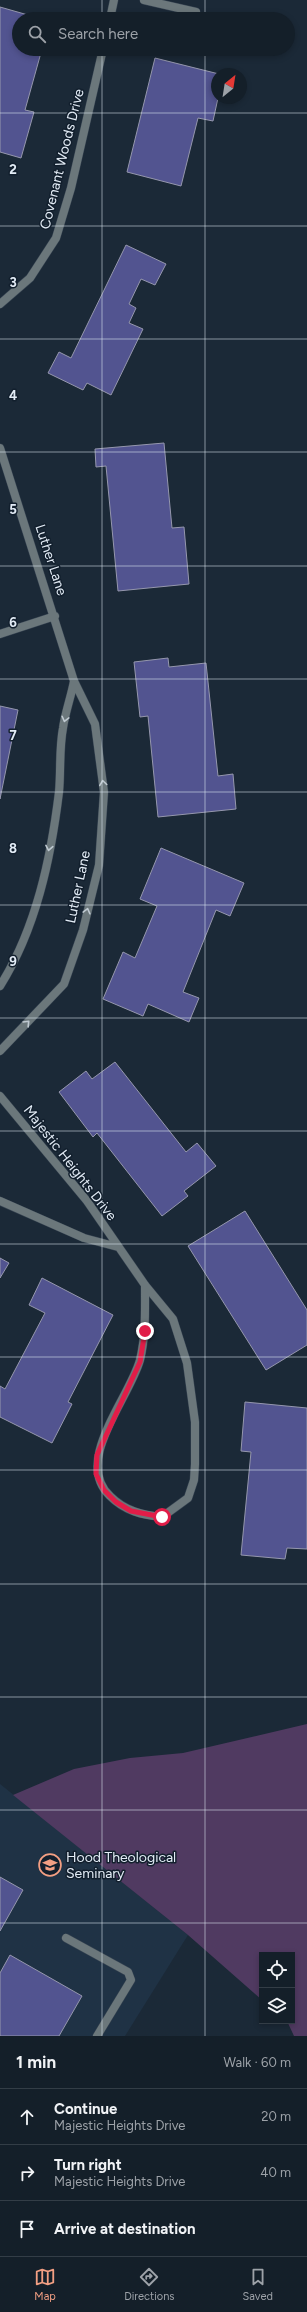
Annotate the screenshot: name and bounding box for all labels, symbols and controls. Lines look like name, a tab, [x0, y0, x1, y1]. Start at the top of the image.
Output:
search box	[12, 12, 295, 56]
icon: search	[26, 23, 48, 45]
text: Search here	[58, 25, 138, 43]
north arrow	[211, 68, 247, 104]
street label: Covenant Woods Drive	[36, 87, 88, 231]
text: 2	[9, 162, 17, 177]
text: 3	[9, 275, 17, 290]
text: 4	[9, 388, 17, 403]
text: 5	[9, 502, 17, 517]
street label: Luther Lane	[31, 522, 71, 598]
text: 6	[9, 615, 17, 630]
one-way arrow	[62, 716, 70, 722]
text: 7	[9, 728, 17, 743]
one-way arrow	[99, 780, 108, 786]
text: 8	[9, 841, 17, 856]
one-way arrow	[45, 845, 54, 851]
street label: Luther Lane	[62, 849, 94, 925]
one-way arrow	[83, 908, 91, 914]
text: 9	[9, 954, 17, 969]
one-way arrow	[22, 1020, 30, 1028]
street label: Majestic Heights Drive	[20, 1102, 120, 1224]
route end	[136, 1322, 154, 1340]
route start	[153, 1508, 171, 1526]
place label: Hood Theological Seminary	[66, 1849, 176, 1882]
school or university icon: Hood Theological Seminary	[37, 1852, 63, 1878]
map controls	[259, 1952, 295, 2024]
button: locate	[259, 1952, 295, 1988]
button: layers	[259, 1988, 295, 2024]
text: 1 min	[16, 2052, 56, 2072]
text: Walk · 60 m	[224, 2055, 291, 2070]
text: Continue	[54, 2100, 117, 2118]
icon: ahead	[16, 2106, 38, 2128]
text: 20 m	[261, 2109, 291, 2124]
text: Majestic Heights Drive	[54, 2118, 185, 2133]
text: Turn right	[54, 2156, 122, 2174]
icon: right	[16, 2162, 38, 2184]
text: 40 m	[260, 2165, 291, 2180]
text: Majestic Heights Drive	[54, 2174, 185, 2189]
icon: arrive	[16, 2218, 38, 2240]
text: Arrive at destination	[54, 2220, 195, 2238]
tab: Map	[34, 2266, 56, 2303]
tab: Directions	[124, 2266, 174, 2303]
tab: Saved	[243, 2266, 273, 2303]

